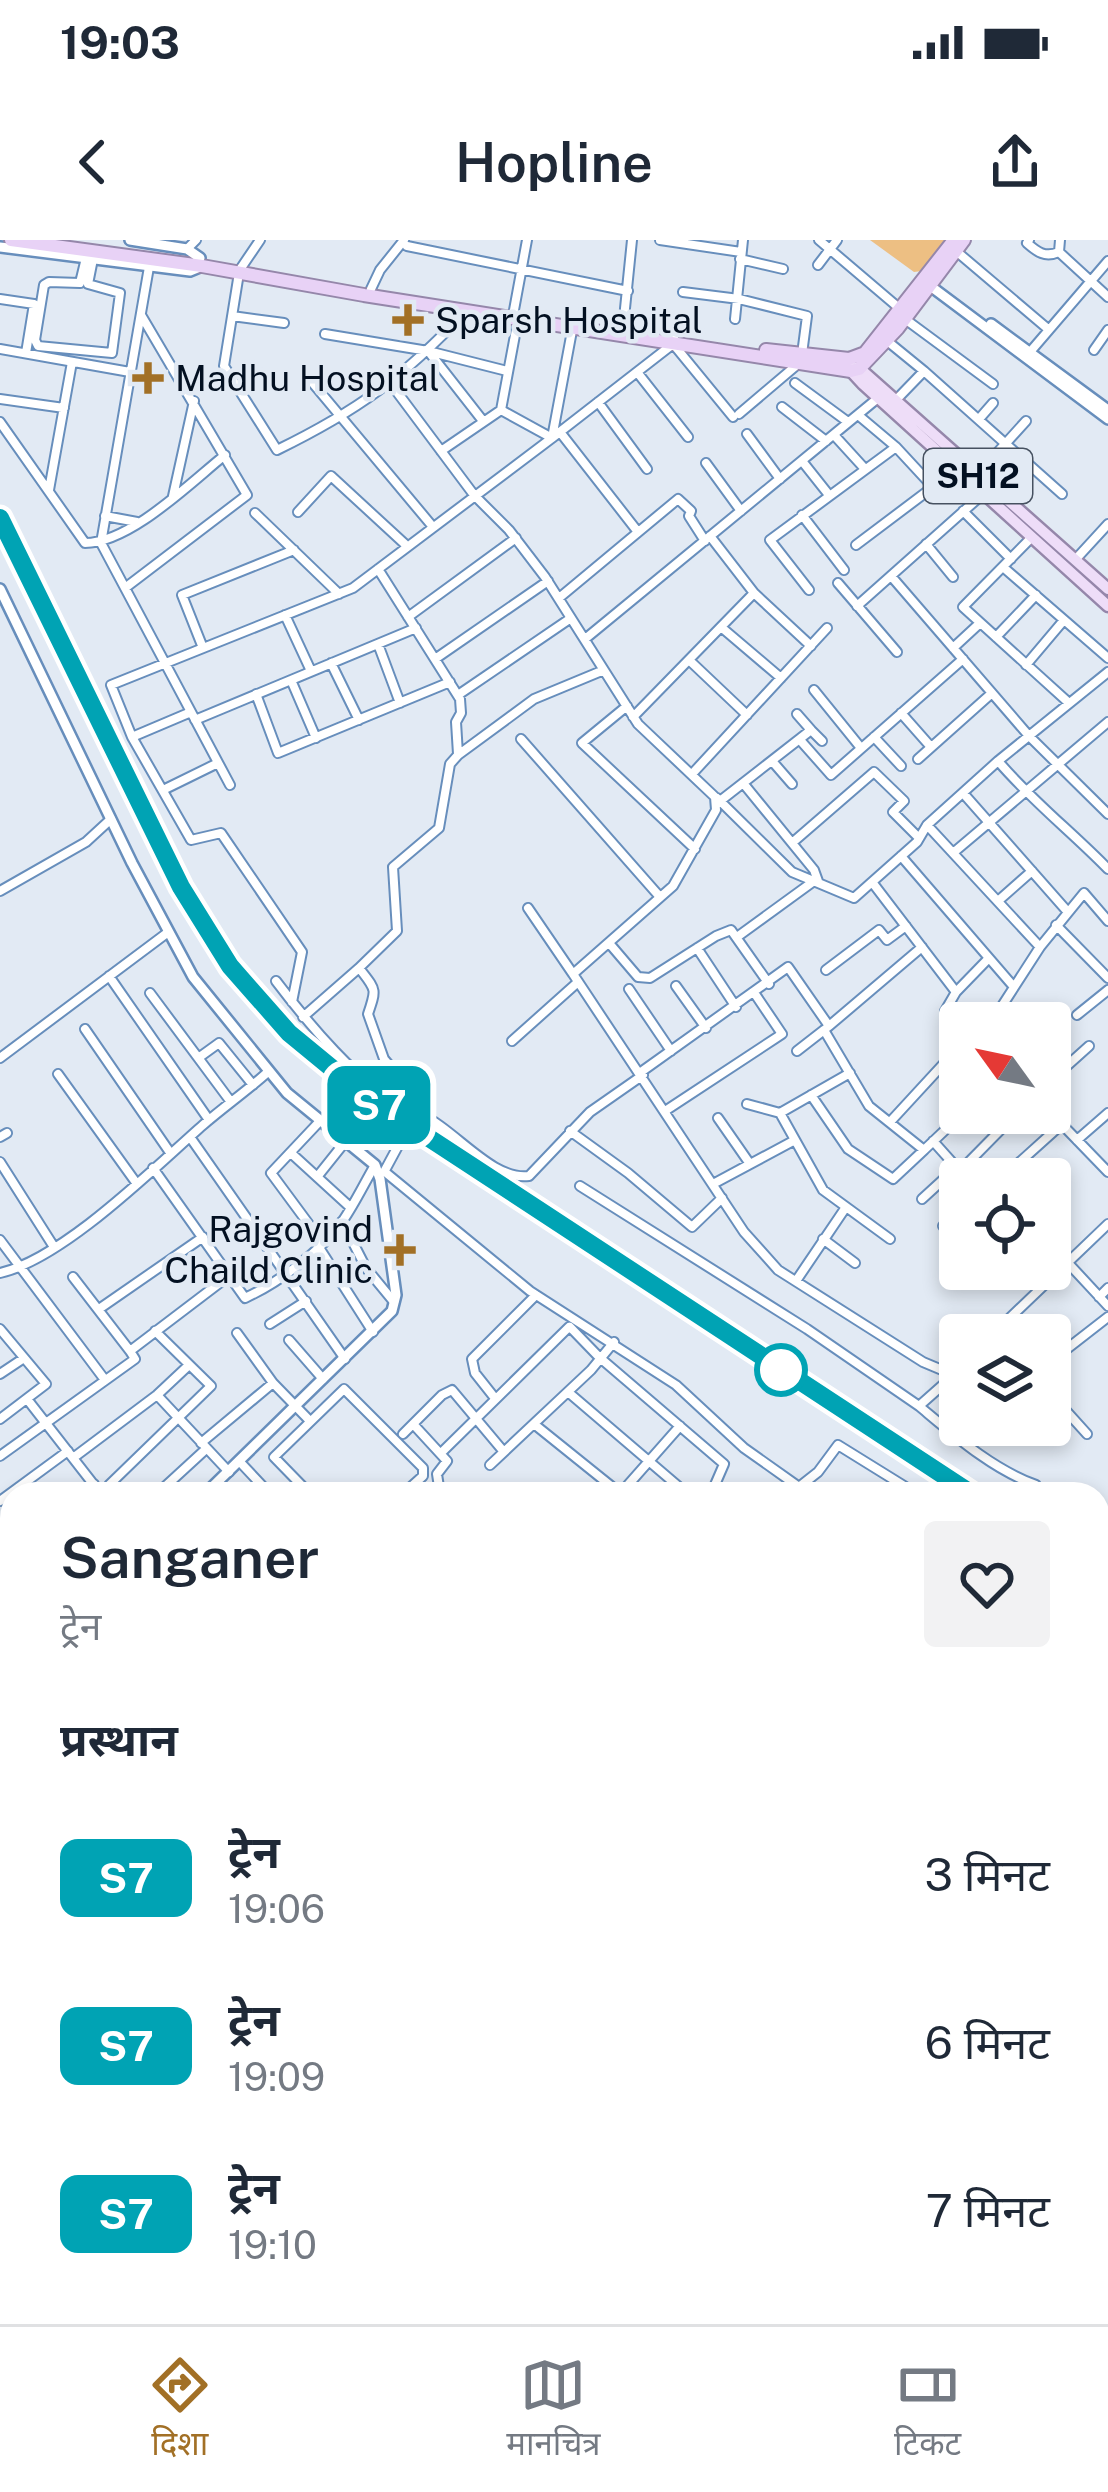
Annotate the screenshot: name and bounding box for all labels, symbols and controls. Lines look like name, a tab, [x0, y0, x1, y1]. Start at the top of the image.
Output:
text: 19:03	[60, 16, 180, 69]
icon: back	[60, 129, 126, 195]
icon: share	[982, 129, 1048, 195]
text: Hopline	[455, 131, 653, 194]
place label: Sparsh Hospital	[435, 299, 703, 341]
marker: Sparsh Hospital	[392, 304, 424, 336]
place label: Madhu Hospital	[175, 357, 440, 399]
marker: Madhu Hospital	[132, 362, 164, 394]
road number: SH12	[924, 449, 1032, 503]
north arrow	[939, 1002, 1071, 1134]
map controls	[939, 1002, 1071, 1446]
line badge: S7	[325, 1066, 433, 1144]
text: S7	[351, 1080, 407, 1129]
button: locate	[939, 1158, 1071, 1290]
place label: Rajgovind Chaild Clinic	[164, 1208, 373, 1291]
marker: Rajgovind Chaild Clinic	[384, 1234, 416, 1266]
button: layers	[939, 1314, 1071, 1446]
unlabelled marker	[756, 1345, 806, 1395]
button: heart	[924, 1521, 1050, 1647]
text: Sanganer	[60, 1524, 320, 1591]
text: ट्रेन	[60, 1603, 101, 1649]
text: प्रस्थान	[60, 1713, 178, 1766]
text: ट्रेन	[228, 1825, 280, 1878]
text: 3 मिनट	[924, 1848, 1050, 1901]
text: S7	[98, 1853, 154, 1902]
text: 19:06	[228, 1886, 325, 1932]
text: ट्रेन	[228, 1993, 280, 2046]
text: 6 मिनट	[925, 2016, 1050, 2069]
text: S7	[98, 2021, 154, 2070]
text: 19:09	[228, 2054, 325, 2100]
text: ट्रेन	[228, 2161, 280, 2214]
text: 7 मिनट	[926, 2184, 1050, 2237]
text: S7	[98, 2189, 154, 2238]
text: 19:10	[228, 2222, 317, 2268]
tab: दिशा	[147, 2352, 213, 2468]
tab: मानचित्र	[506, 2352, 601, 2468]
tab: टिकट	[894, 2352, 961, 2468]

